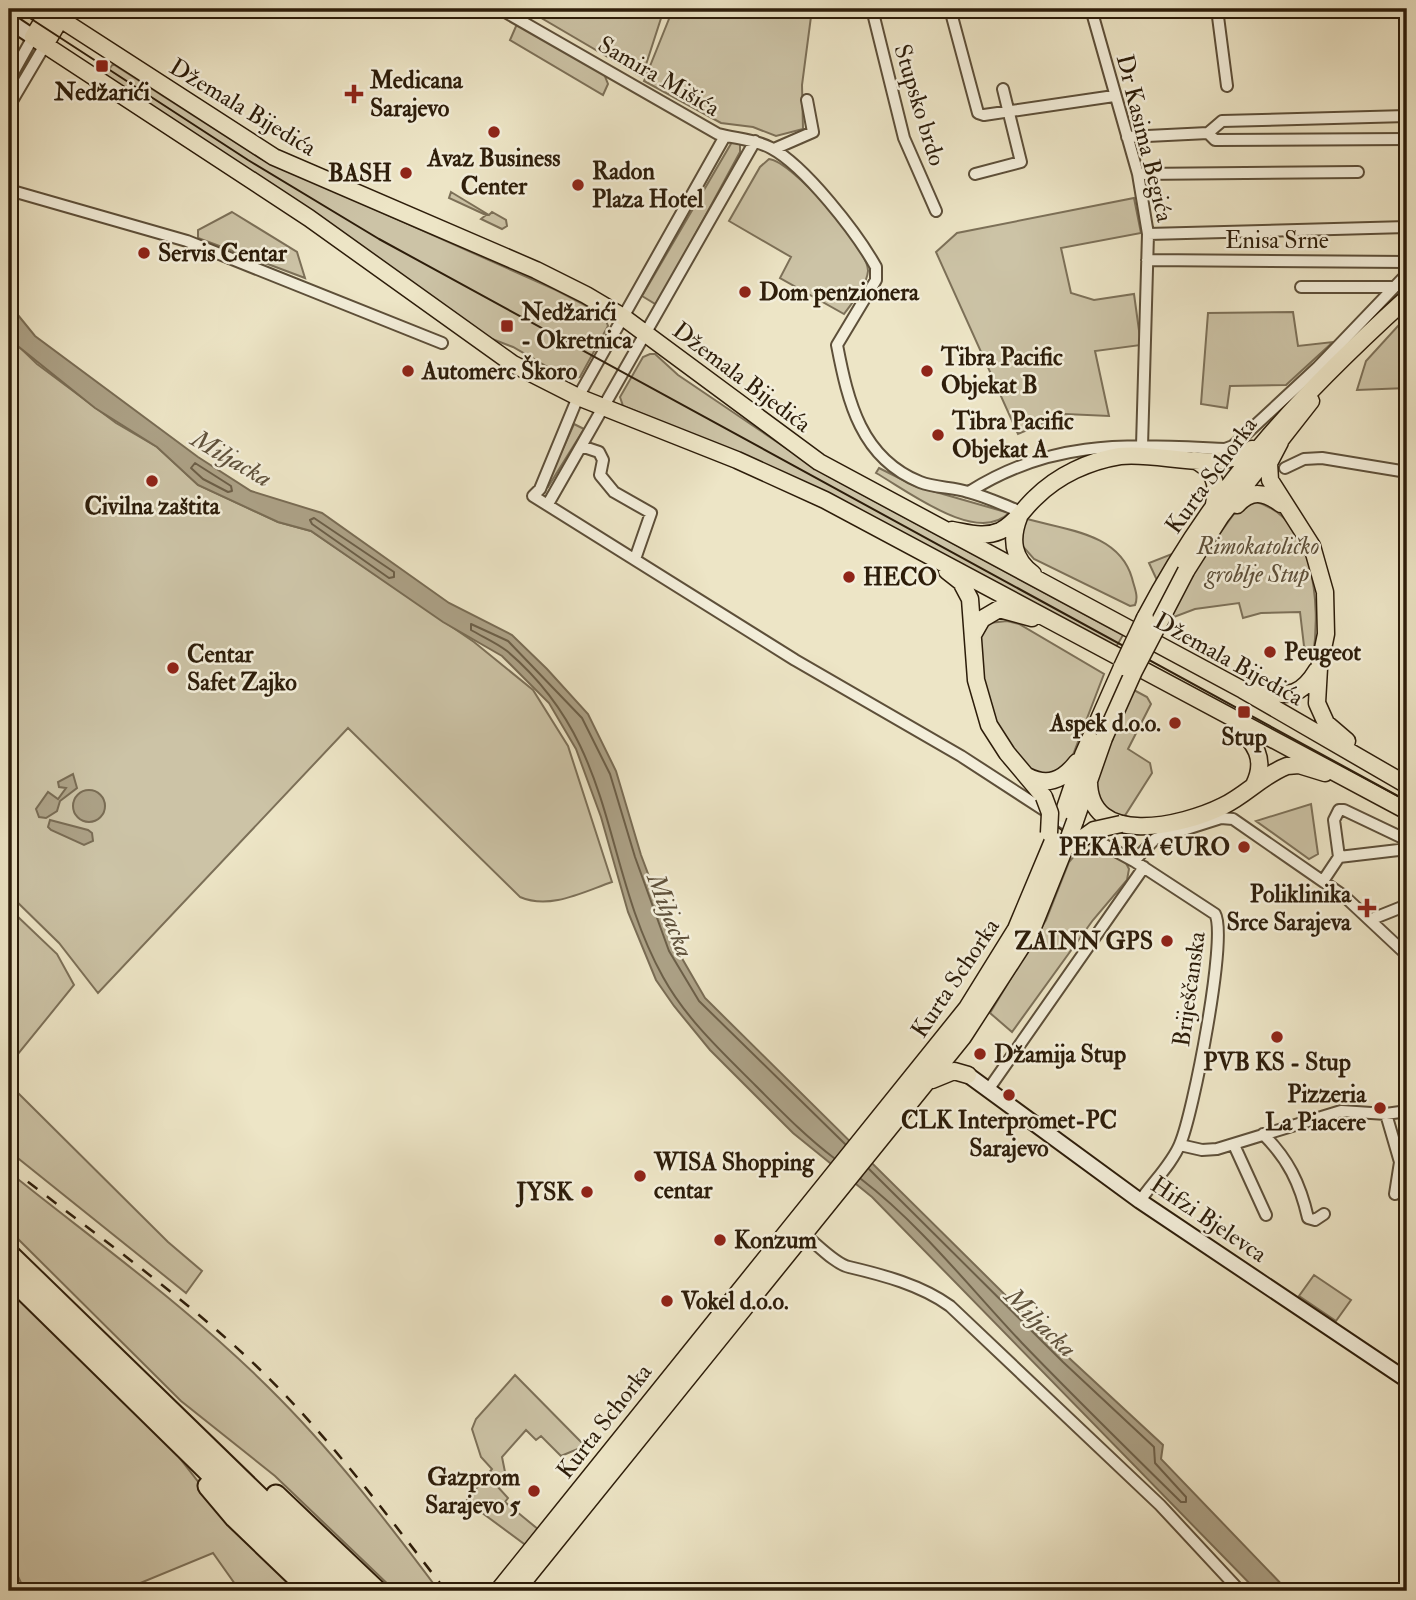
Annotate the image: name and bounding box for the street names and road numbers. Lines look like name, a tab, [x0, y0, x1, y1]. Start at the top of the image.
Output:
street label: Samira Mišića	[592, 29, 726, 124]
street label: Stupsko brdo	[886, 41, 953, 170]
street label: Džemala Bijedića	[164, 51, 323, 164]
street label: Dr Kasima Begića	[1109, 51, 1181, 226]
street label: Enisa Srne	[1225, 225, 1329, 256]
street label: Džemala Bijedića	[666, 315, 818, 440]
street label: Kurta Schorka	[1158, 410, 1265, 540]
street label: Džemala Bijedića	[1149, 606, 1310, 714]
street label: Kurta Schorka	[904, 912, 1007, 1044]
street label: Briješčanska	[1166, 928, 1213, 1049]
street label: Hifzi Bjelevca	[1145, 1169, 1274, 1270]
street label: Kurta Schorka	[550, 1357, 660, 1485]

